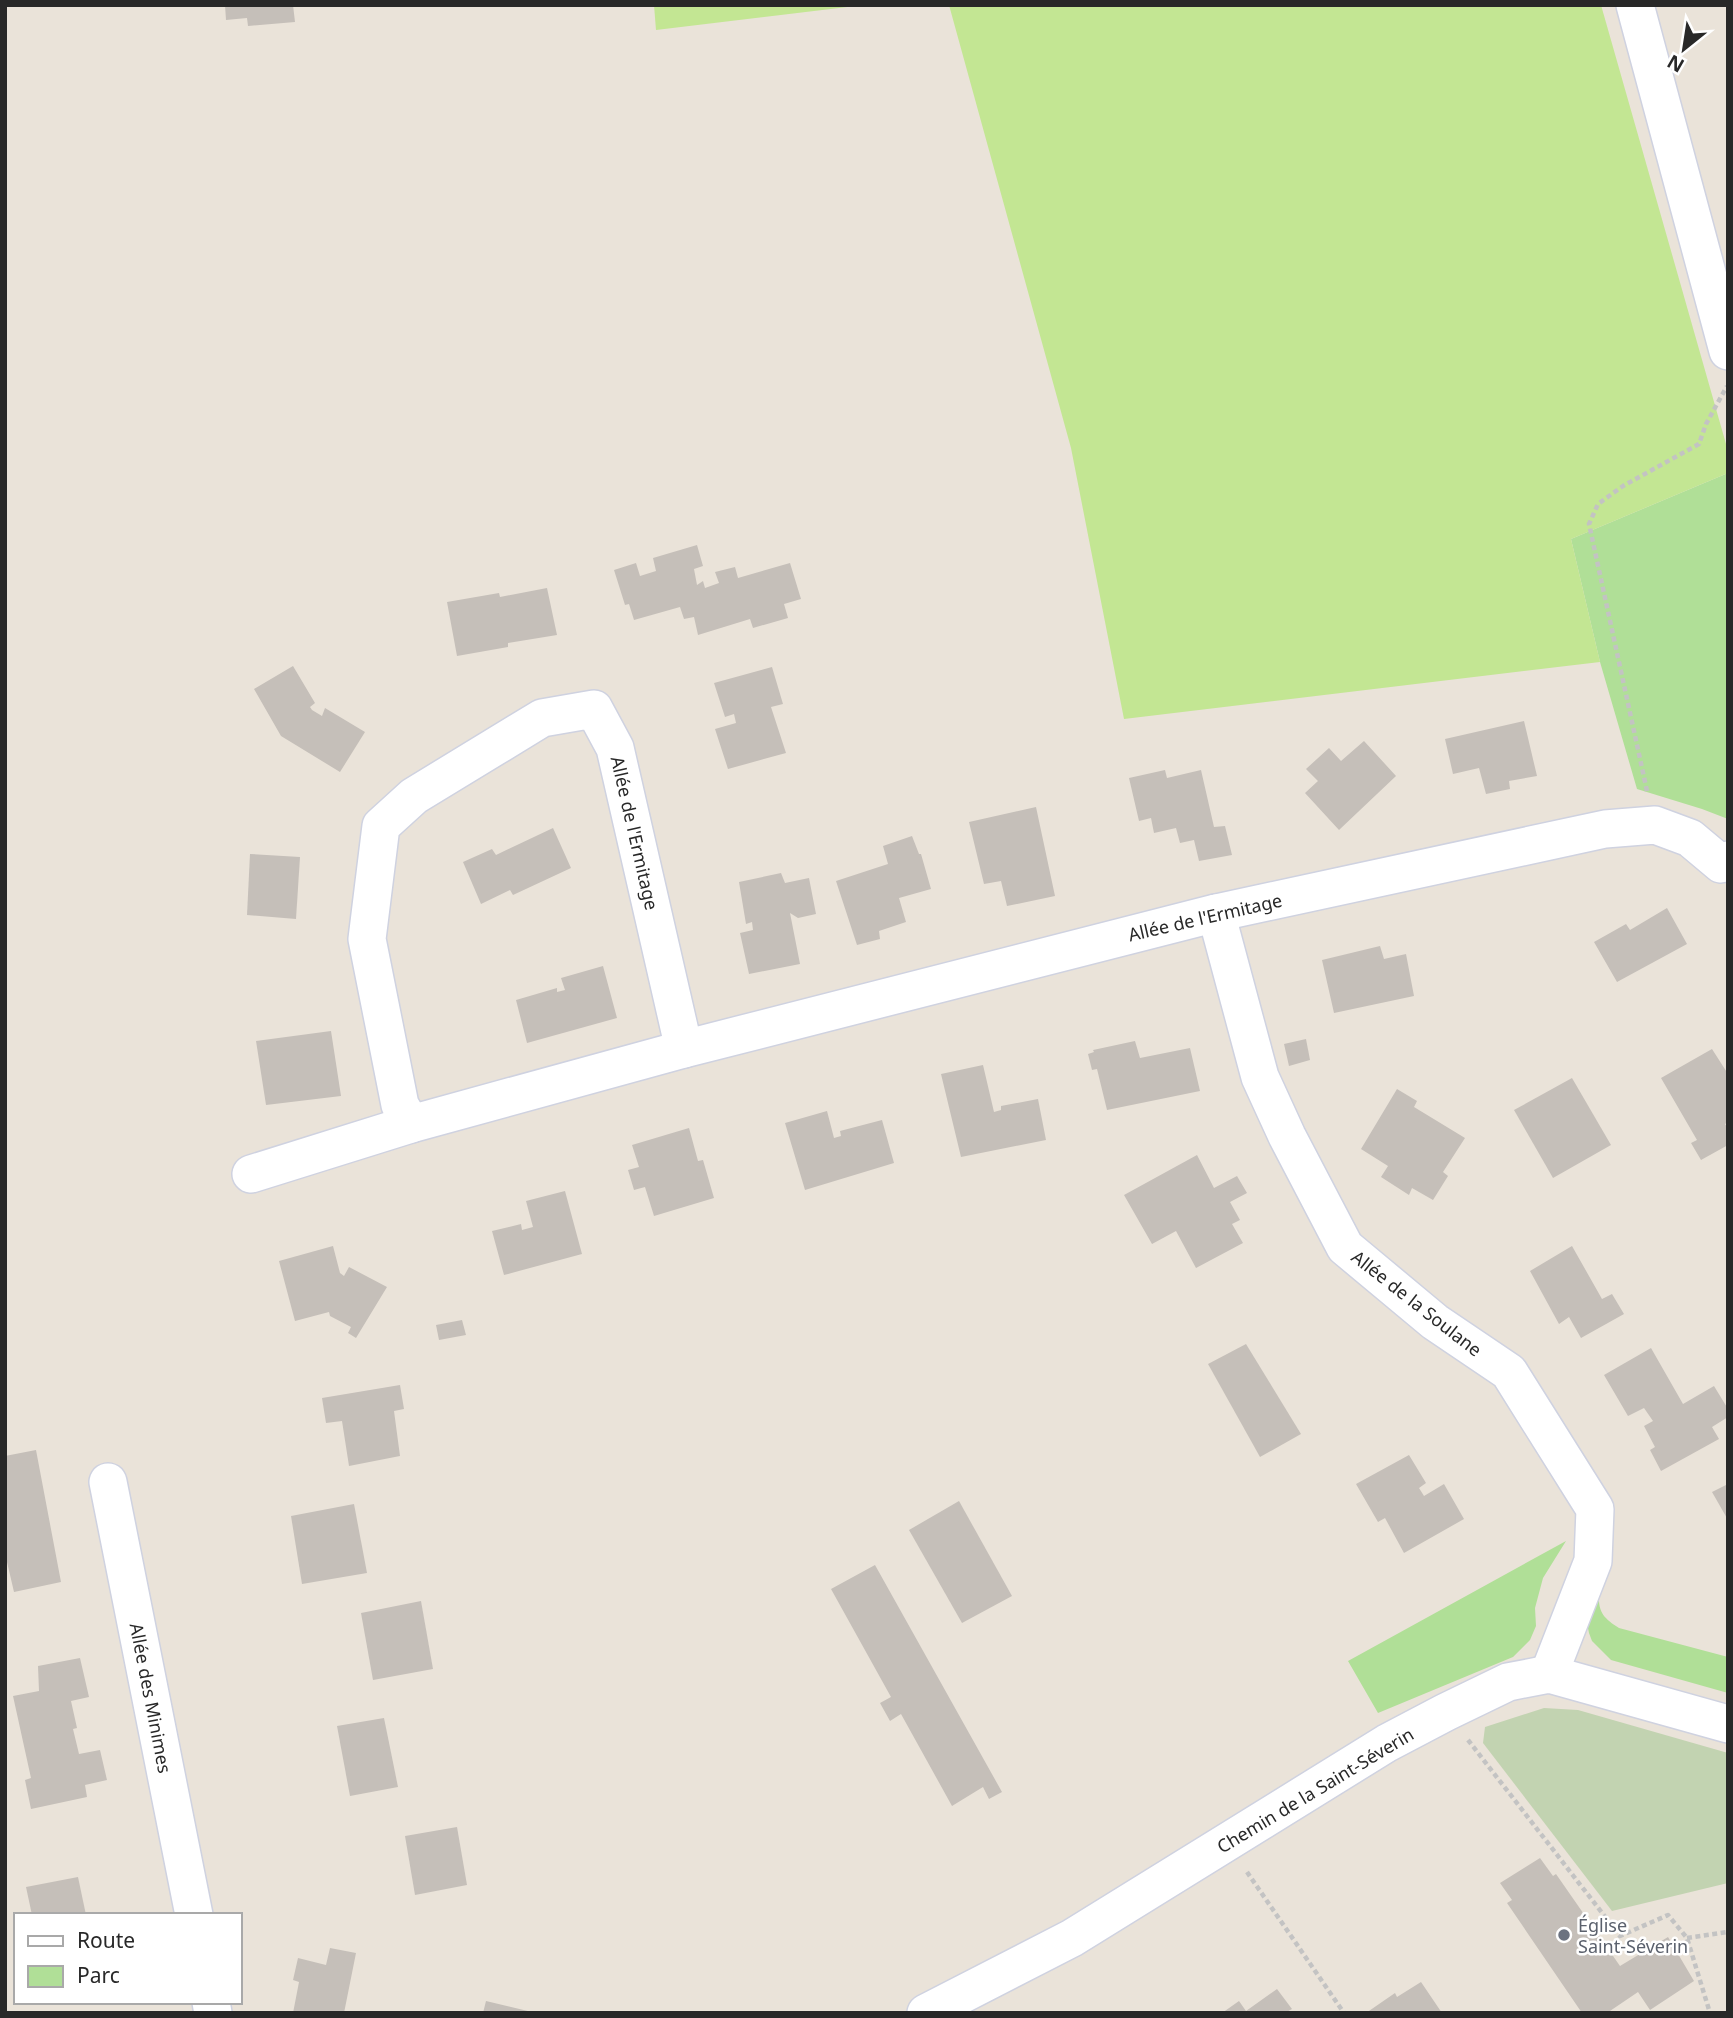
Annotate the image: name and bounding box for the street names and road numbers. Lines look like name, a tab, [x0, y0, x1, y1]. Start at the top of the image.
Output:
street label: Allée de l'Ermitage	[606, 754, 664, 912]
street label: Allée de l'Ermitage	[1126, 888, 1284, 946]
street label: Allée de la Soulane	[1347, 1245, 1487, 1361]
street label: Allée des Minimes	[125, 1621, 177, 1775]
street label: Chemin de la Saint-Séverin	[1212, 1722, 1418, 1858]

